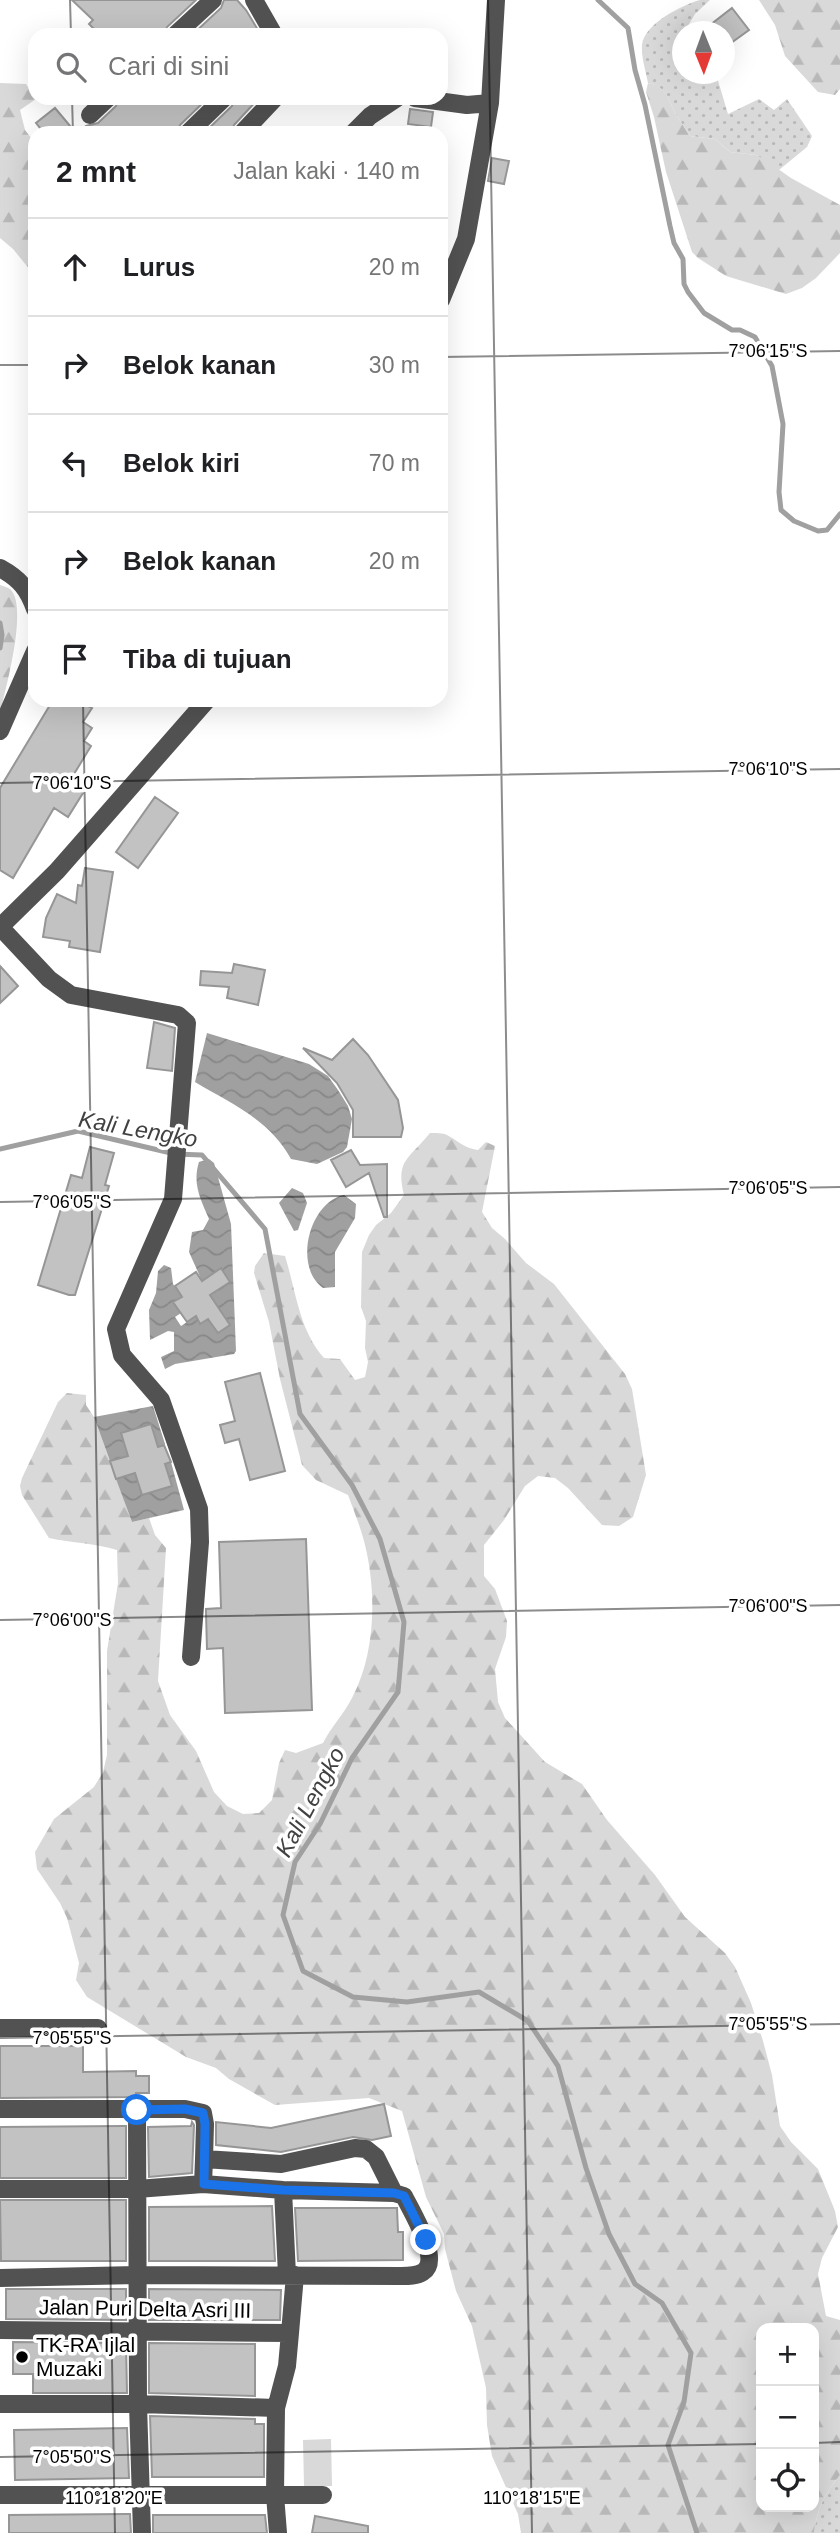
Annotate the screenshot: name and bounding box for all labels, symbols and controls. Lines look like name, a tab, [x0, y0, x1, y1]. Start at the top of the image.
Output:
north arrow	[672, 21, 735, 84]
search box	[28, 28, 448, 105]
icon: search	[52, 48, 90, 86]
text: Cari di sini	[108, 51, 229, 81]
text: 2 mnt	[56, 155, 136, 188]
text: Jalan kaki · 140 m	[233, 158, 420, 184]
icon: ahead	[56, 248, 94, 286]
text: Lurus	[123, 252, 195, 282]
text: 20 m	[369, 254, 420, 280]
text: 7°06'15"S	[728, 341, 808, 361]
icon: right	[56, 346, 94, 384]
text: Belok kanan	[123, 350, 276, 380]
text: 30 m	[369, 352, 420, 378]
icon: left	[56, 444, 94, 482]
text: Belok kiri	[123, 448, 240, 478]
text: 70 m	[369, 450, 420, 476]
icon: right	[56, 542, 94, 580]
text: Belok kanan	[123, 546, 276, 576]
text: 20 m	[369, 548, 420, 574]
icon: arrive	[56, 640, 94, 678]
text: Tiba di tujuan	[123, 644, 292, 674]
text: 7°06'10"S	[728, 759, 808, 779]
text: 7°06'10"S	[32, 773, 112, 793]
water label: Kali Lengko	[77, 1106, 200, 1152]
text: 7°06'05"S	[728, 1178, 808, 1198]
text: 7°06'05"S	[32, 1192, 112, 1212]
text: 7°06'00"S	[728, 1596, 808, 1616]
text: 7°06'00"S	[32, 1610, 112, 1630]
water label: Kali Lengko	[270, 1743, 350, 1861]
text: 7°05'55"S	[728, 2014, 808, 2034]
text: 7°05'55"S	[32, 2028, 112, 2048]
route start	[121, 2094, 152, 2125]
route end	[410, 2224, 441, 2255]
street label: Jalan Puri Delta Asri III	[39, 2295, 251, 2322]
map controls	[756, 2323, 819, 2512]
button: +	[756, 2323, 819, 2386]
place label: TK-RA Ijlal Muzaki	[36, 2333, 135, 2380]
marker: TK-RA Ijlal Muzaki	[14, 2349, 30, 2365]
button: −	[756, 2386, 819, 2449]
text: 7°05'50"S	[32, 2447, 112, 2467]
button: locate	[756, 2449, 819, 2512]
text: 110°18'20"E	[65, 2488, 163, 2508]
text: 110°18'15"E	[483, 2488, 581, 2508]

